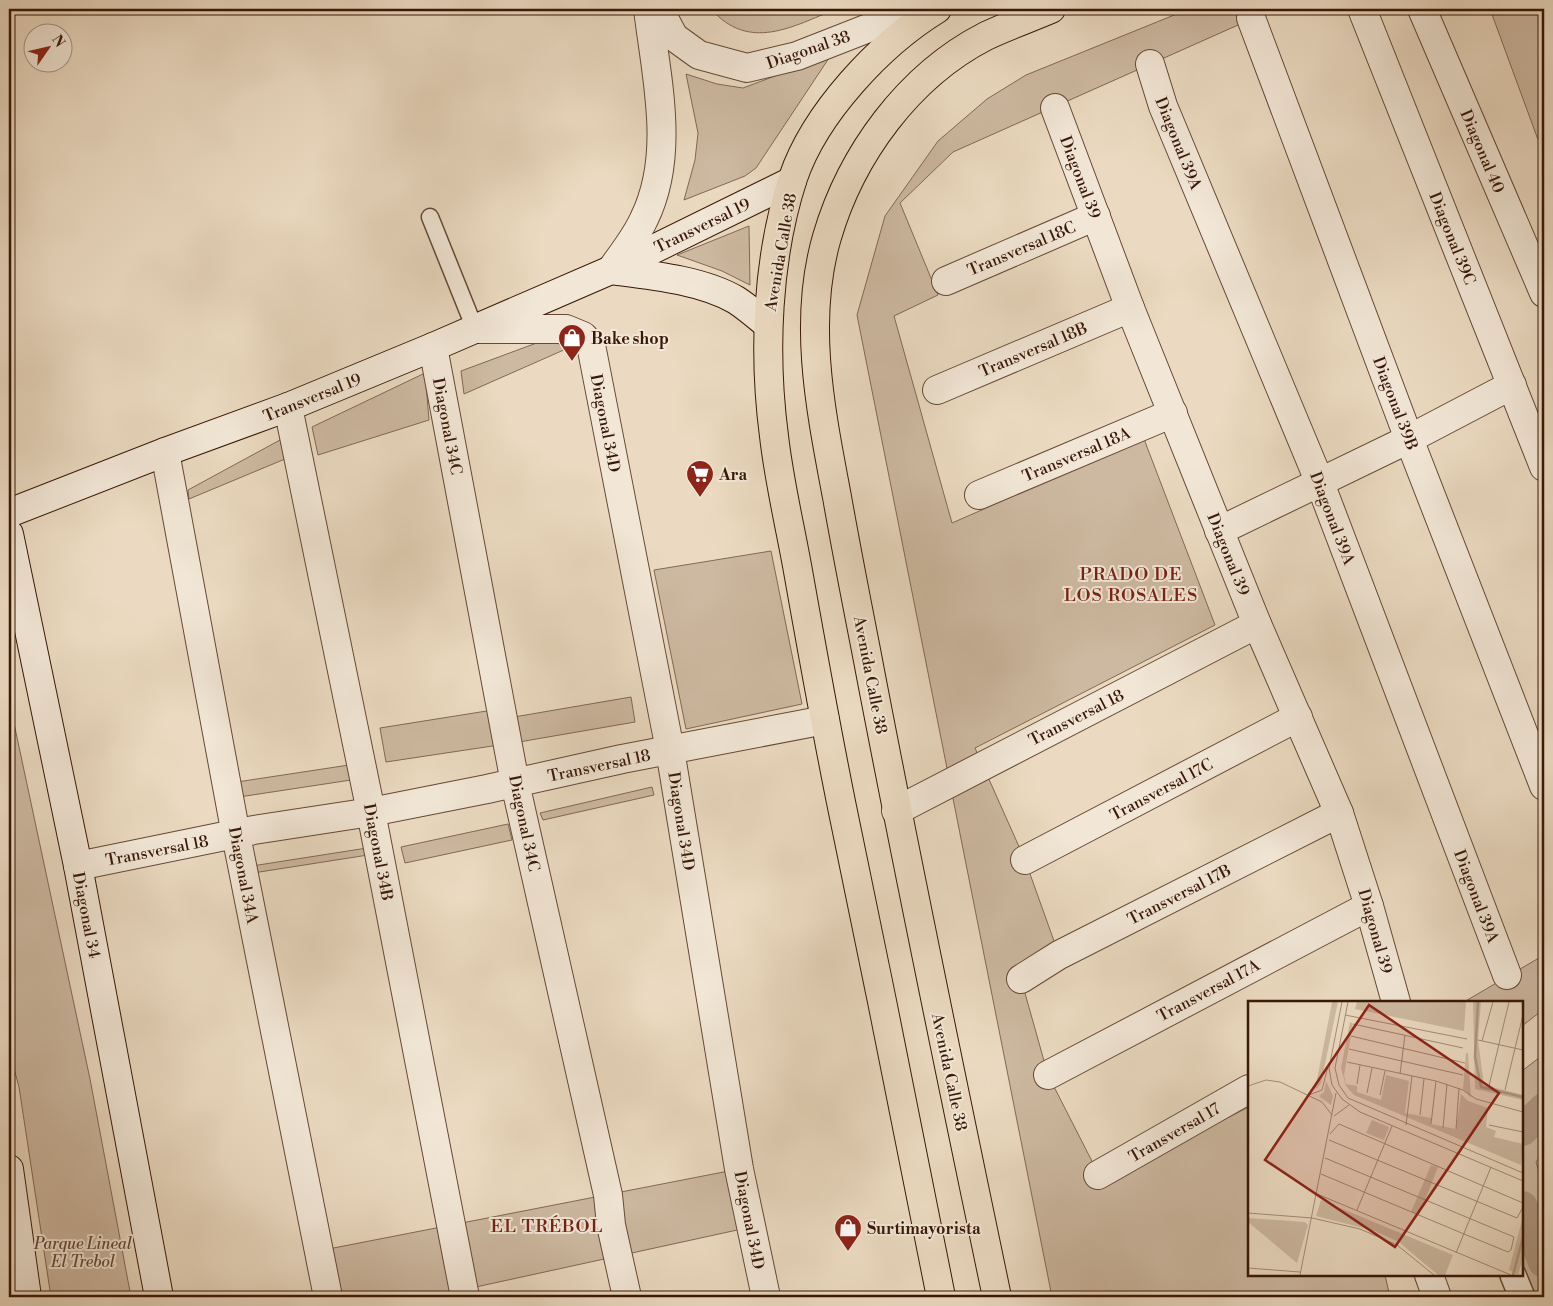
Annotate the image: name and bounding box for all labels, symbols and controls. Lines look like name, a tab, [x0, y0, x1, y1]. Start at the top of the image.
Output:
north arrow	[22, 22, 72, 72]
street label: Diagonal 38	[764, 26, 853, 74]
text: N	[47, 32, 69, 51]
street label: Diagonal 39A	[1150, 94, 1206, 194]
street label: Diagonal 40	[1456, 107, 1509, 196]
street label: Diagonal 39	[1055, 133, 1105, 222]
street label: Diagonal 39C	[1424, 189, 1480, 288]
street label: Avenida Calle 38	[761, 191, 801, 314]
street label: Transversal 19	[651, 194, 754, 258]
street label: Transversal 18C	[964, 217, 1079, 281]
street label: Transversal 18B	[976, 318, 1091, 382]
shop icon: Bake shop	[557, 323, 587, 362]
place label: Bake shop	[591, 329, 669, 349]
street label: Diagonal 39B	[1368, 354, 1422, 453]
street label: Transversal 19	[260, 369, 365, 427]
street label: Diagonal 34D	[586, 372, 624, 474]
street label: Diagonal 34C	[428, 376, 466, 476]
street label: Transversal 18A	[1019, 423, 1134, 487]
supermarket icon: Ara	[685, 459, 715, 498]
place label: Ara	[718, 465, 747, 485]
street label: Diagonal 39A	[1305, 469, 1359, 569]
street label: Diagonal 39	[1202, 510, 1254, 599]
district label: PRADO DE LOS ROSALES	[1064, 563, 1198, 607]
street label: Avenida Calle 38	[849, 613, 891, 736]
street label: Transversal 18	[1025, 685, 1128, 751]
street label: Transversal 18	[546, 745, 653, 787]
street label: Transversal 17C	[1107, 754, 1216, 825]
street label: Diagonal 34D	[663, 770, 699, 872]
street label: Diagonal 34C	[504, 773, 544, 873]
street label: Diagonal 34B	[359, 802, 397, 902]
street label: Diagonal 34A	[224, 825, 262, 926]
street label: Transversal 18	[104, 831, 211, 871]
street label: Diagonal 39A	[1449, 847, 1503, 947]
street label: Transversal 17B	[1124, 860, 1235, 930]
street label: Diagonal 34	[68, 870, 104, 960]
street label: Diagonal 39	[1353, 887, 1397, 976]
street label: Transversal 17A	[1154, 955, 1264, 1026]
inset map	[1248, 1001, 1523, 1276]
street label: Avenida Calle 38	[927, 1011, 971, 1133]
street label: Transversal 17	[1125, 1099, 1224, 1167]
street label: Diagonal 34D	[730, 1169, 768, 1271]
shop icon: Surtimayorista	[833, 1213, 863, 1252]
district label: EL TRÉBOL	[490, 1215, 604, 1238]
place label: Surtimayorista	[867, 1219, 981, 1239]
park label: Parque Lineal El Trebol	[33, 1234, 133, 1272]

